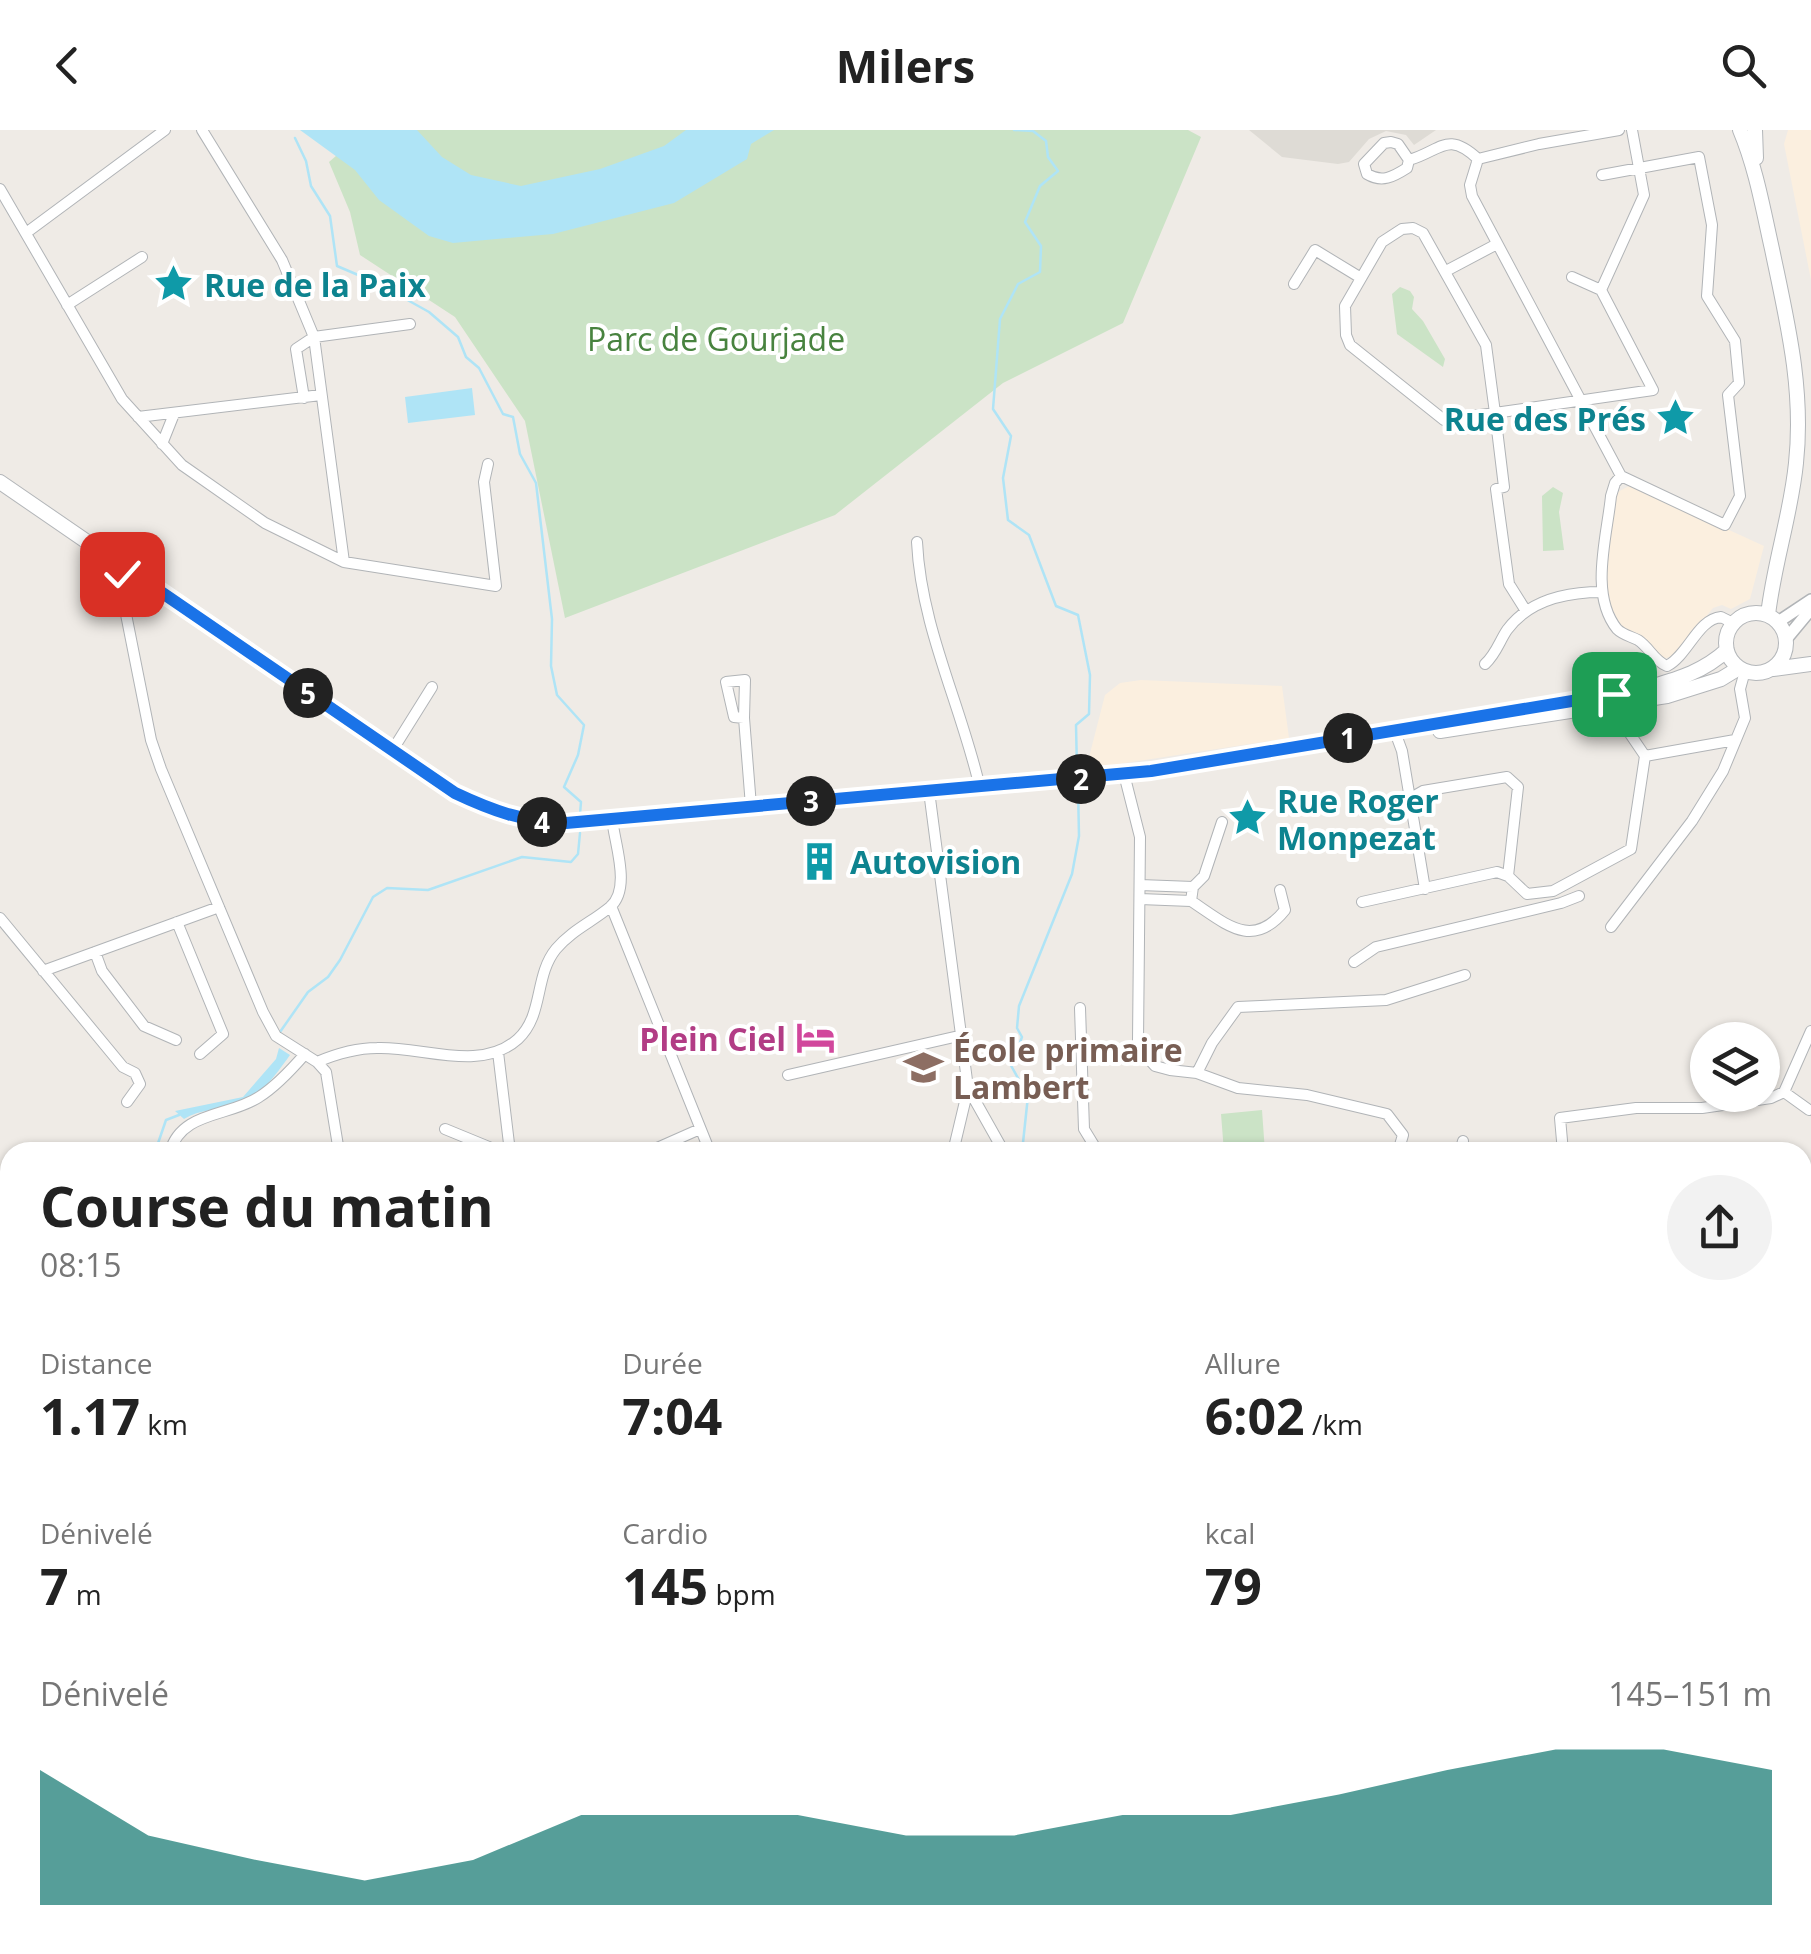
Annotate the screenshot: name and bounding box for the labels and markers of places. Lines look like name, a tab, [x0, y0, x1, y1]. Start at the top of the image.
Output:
place icon: Rue de la Paix	[153, 263, 195, 305]
place label: Rue de la Paix	[204, 263, 426, 306]
place label: Rue des Prés	[1444, 397, 1646, 440]
place icon: Rue des Prés	[1655, 397, 1697, 439]
pin	[80, 532, 165, 617]
pin	[1572, 652, 1657, 737]
pin: 5	[283, 668, 333, 718]
pin: 1	[1323, 713, 1373, 763]
pin: 2	[1056, 754, 1106, 804]
pin: 3	[786, 776, 836, 826]
place label: Rue Roger Monpezat	[1277, 779, 1439, 859]
pin: 4	[517, 797, 567, 847]
place icon: Rue Roger Monpezat	[1226, 797, 1268, 839]
building icon: Autovision	[799, 840, 841, 882]
place label: Autovision	[850, 840, 1021, 883]
place label: Plein Ciel	[639, 1017, 786, 1060]
hotel icon: Plein Ciel	[795, 1017, 837, 1059]
place label: École primaire Lambert	[953, 1028, 1183, 1108]
school or university icon: École primaire Lambert	[902, 1046, 944, 1088]

